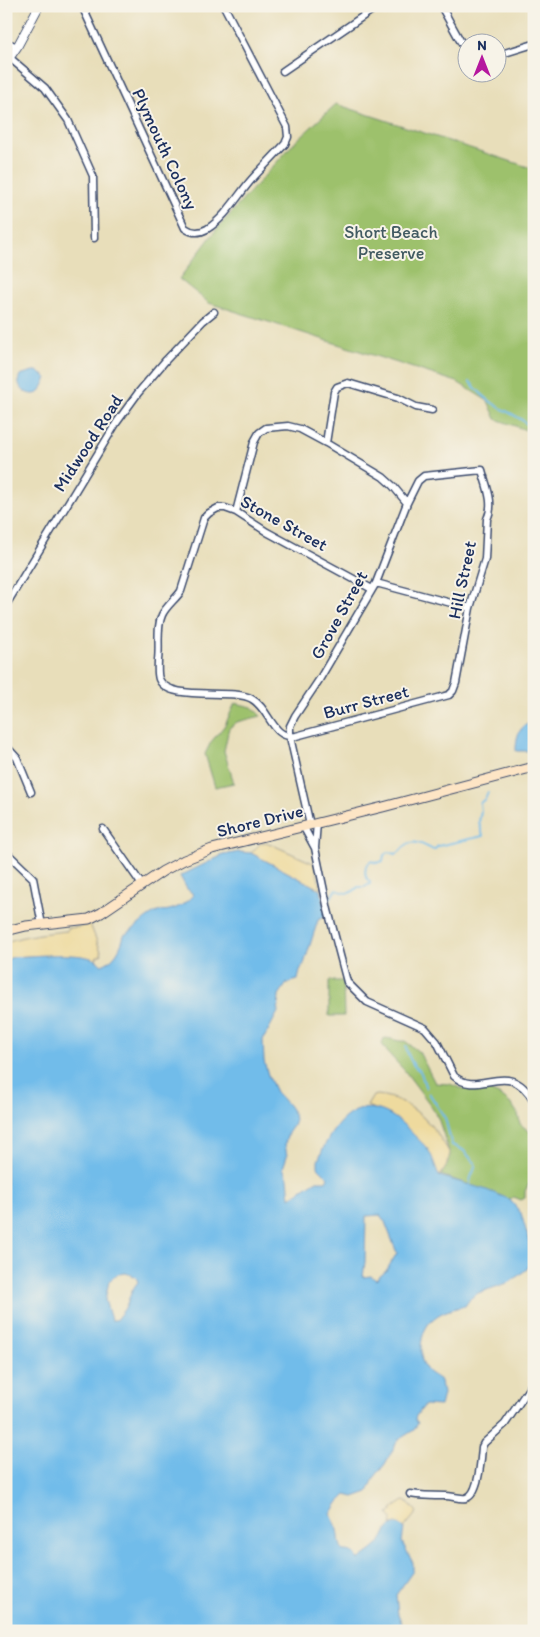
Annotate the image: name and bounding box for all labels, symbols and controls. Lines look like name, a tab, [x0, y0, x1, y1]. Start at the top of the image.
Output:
north arrow	[458, 32, 508, 82]
text: N	[477, 37, 487, 54]
street label: Plymouth Colony	[127, 85, 203, 214]
park label: Short Beach Preserve	[344, 221, 438, 264]
street label: Midwood Road	[48, 390, 128, 496]
street label: Stone Street	[237, 490, 332, 556]
street label: Hill Street	[443, 539, 481, 621]
street label: Grove Street	[306, 567, 372, 663]
street label: Burr Street	[321, 680, 411, 724]
street label: Shore Drive	[214, 800, 306, 842]

